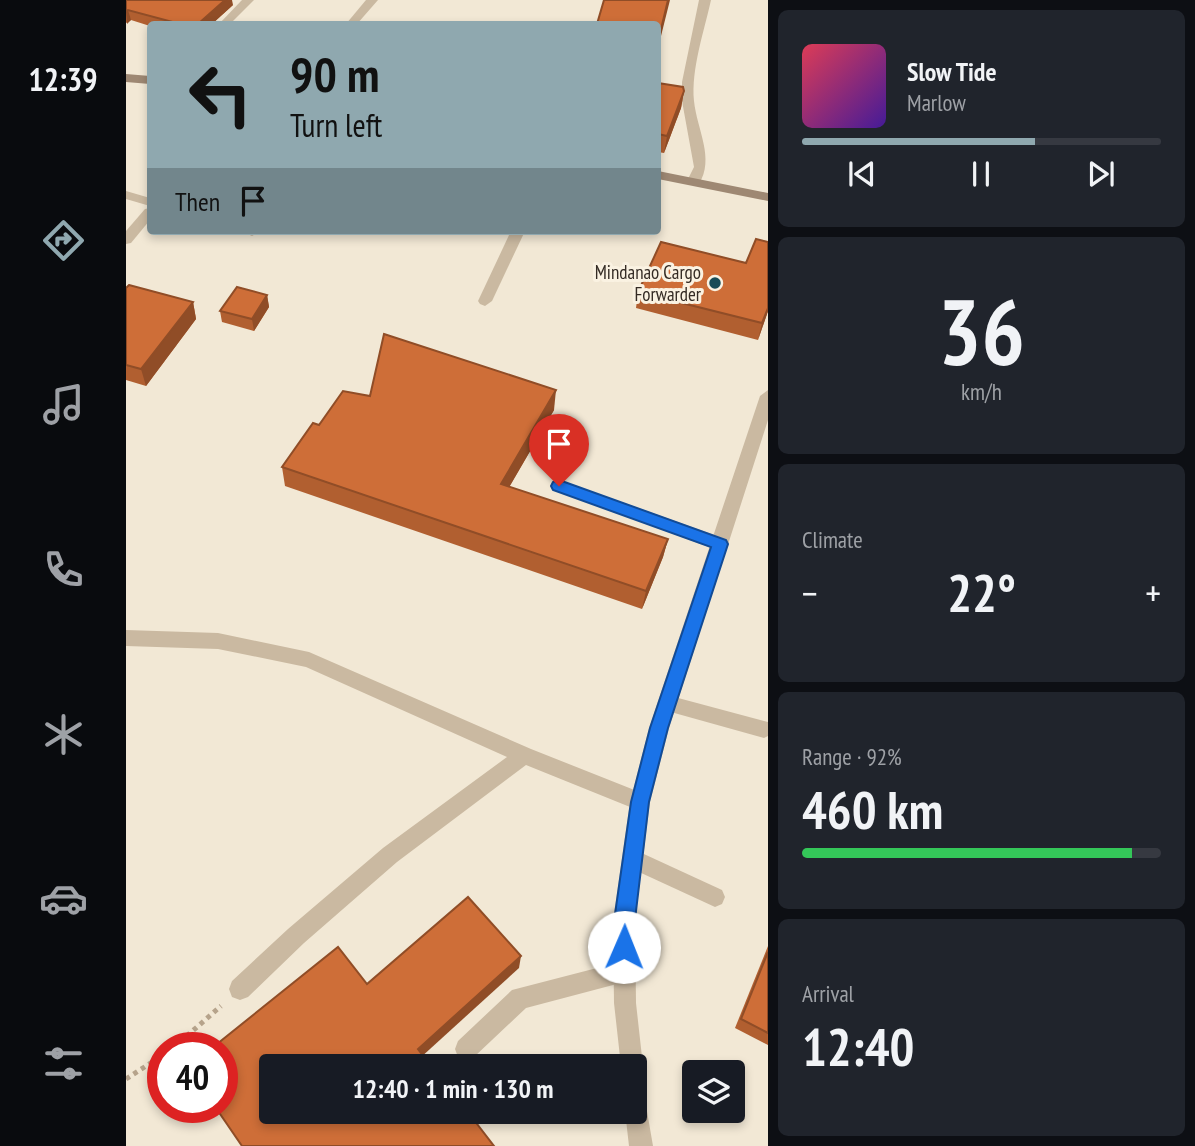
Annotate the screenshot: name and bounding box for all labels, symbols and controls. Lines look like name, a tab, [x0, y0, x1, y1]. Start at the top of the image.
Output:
text: 90 m	[290, 42, 379, 106]
icon: left	[175, 49, 266, 140]
text: Slow Tide	[907, 55, 997, 88]
text: 12:39	[28, 58, 98, 100]
text: Marlow	[907, 88, 966, 117]
text: Turn left	[290, 104, 382, 146]
icon: previous	[843, 155, 881, 193]
icon: pause	[962, 155, 1000, 193]
icon: next	[1082, 155, 1120, 193]
icon: arrive	[234, 182, 272, 220]
text: Then	[175, 185, 220, 218]
icon: directions	[39, 216, 88, 265]
place label: Mindanao Cargo Forwarder	[595, 260, 702, 306]
text: 36	[938, 272, 1025, 390]
marker: Mindanao Cargo Forwarder	[707, 275, 723, 291]
text: km/h	[961, 377, 1002, 406]
icon: music	[39, 380, 88, 429]
pin	[529, 414, 589, 486]
icon: arrive	[540, 425, 578, 463]
text: Climate	[802, 525, 863, 554]
icon: phone	[39, 545, 88, 594]
text: 22°	[947, 559, 1016, 626]
text: −	[802, 568, 818, 617]
text: +	[1145, 568, 1161, 617]
icon: climate	[39, 710, 88, 759]
text: Range · 92%	[802, 742, 902, 771]
text: 460 km	[802, 776, 943, 843]
icon: car	[39, 874, 88, 923]
position arrow	[587, 910, 661, 984]
text: Arrival	[802, 979, 854, 1008]
text: 12:40	[802, 1013, 914, 1080]
speed limit sign: 40	[147, 1032, 238, 1123]
icon: filters	[39, 1039, 88, 1088]
map controls	[682, 1060, 745, 1123]
button: layers	[682, 1060, 745, 1123]
text: 12:40 · 1 min · 130 m	[353, 1072, 553, 1105]

